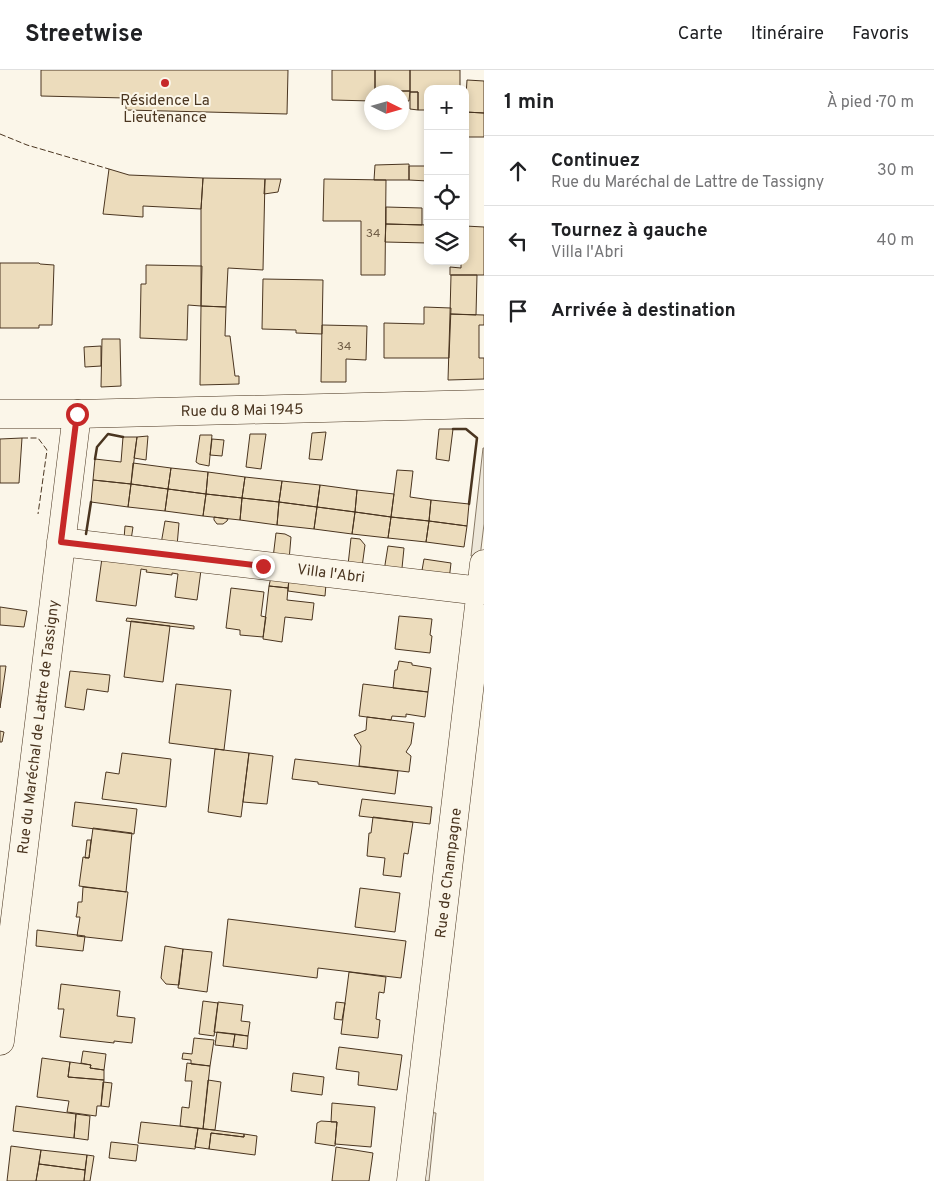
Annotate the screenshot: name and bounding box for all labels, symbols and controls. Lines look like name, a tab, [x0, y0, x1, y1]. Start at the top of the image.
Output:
text: Streetwise	[25, 20, 143, 50]
text: Carte	[678, 23, 723, 46]
text: Itinéraire	[751, 23, 824, 46]
text: Favoris	[852, 23, 909, 46]
marker: Résidence La Lieutenance	[159, 77, 171, 89]
north arrow	[364, 85, 409, 130]
map controls	[424, 85, 469, 265]
button: +	[424, 85, 469, 130]
text: 1 min	[504, 89, 554, 116]
place label: Résidence La Lieutenance	[120, 92, 210, 128]
text: À pied · 70 m	[827, 93, 914, 113]
button: −	[424, 130, 469, 175]
text: Continuez	[551, 149, 640, 173]
icon: ahead	[504, 157, 532, 185]
text: 30 m	[877, 161, 914, 181]
text: Rue du Maréchal de Lattre de Tassigny	[551, 173, 824, 193]
button: locate	[424, 175, 469, 220]
text: Tournez à gauche	[551, 219, 708, 243]
button: layers	[424, 220, 469, 265]
house number: 34	[366, 226, 380, 242]
icon: left	[504, 227, 532, 255]
text: 40 m	[876, 231, 914, 251]
text: Villa l'Abri	[551, 243, 624, 263]
icon: arrive	[504, 297, 532, 325]
text: Arrivée à destination	[551, 299, 736, 323]
house number: 34	[337, 339, 351, 355]
street label: Rue du 8 Mai 1945	[180, 401, 304, 422]
route start	[66, 403, 89, 426]
route end	[252, 555, 275, 578]
street label: Villa l'Abri	[296, 561, 366, 588]
street label: Rue du Maréchal de Lattre de Tassigny	[14, 599, 65, 855]
street label: Rue de Champagne	[432, 807, 467, 939]

